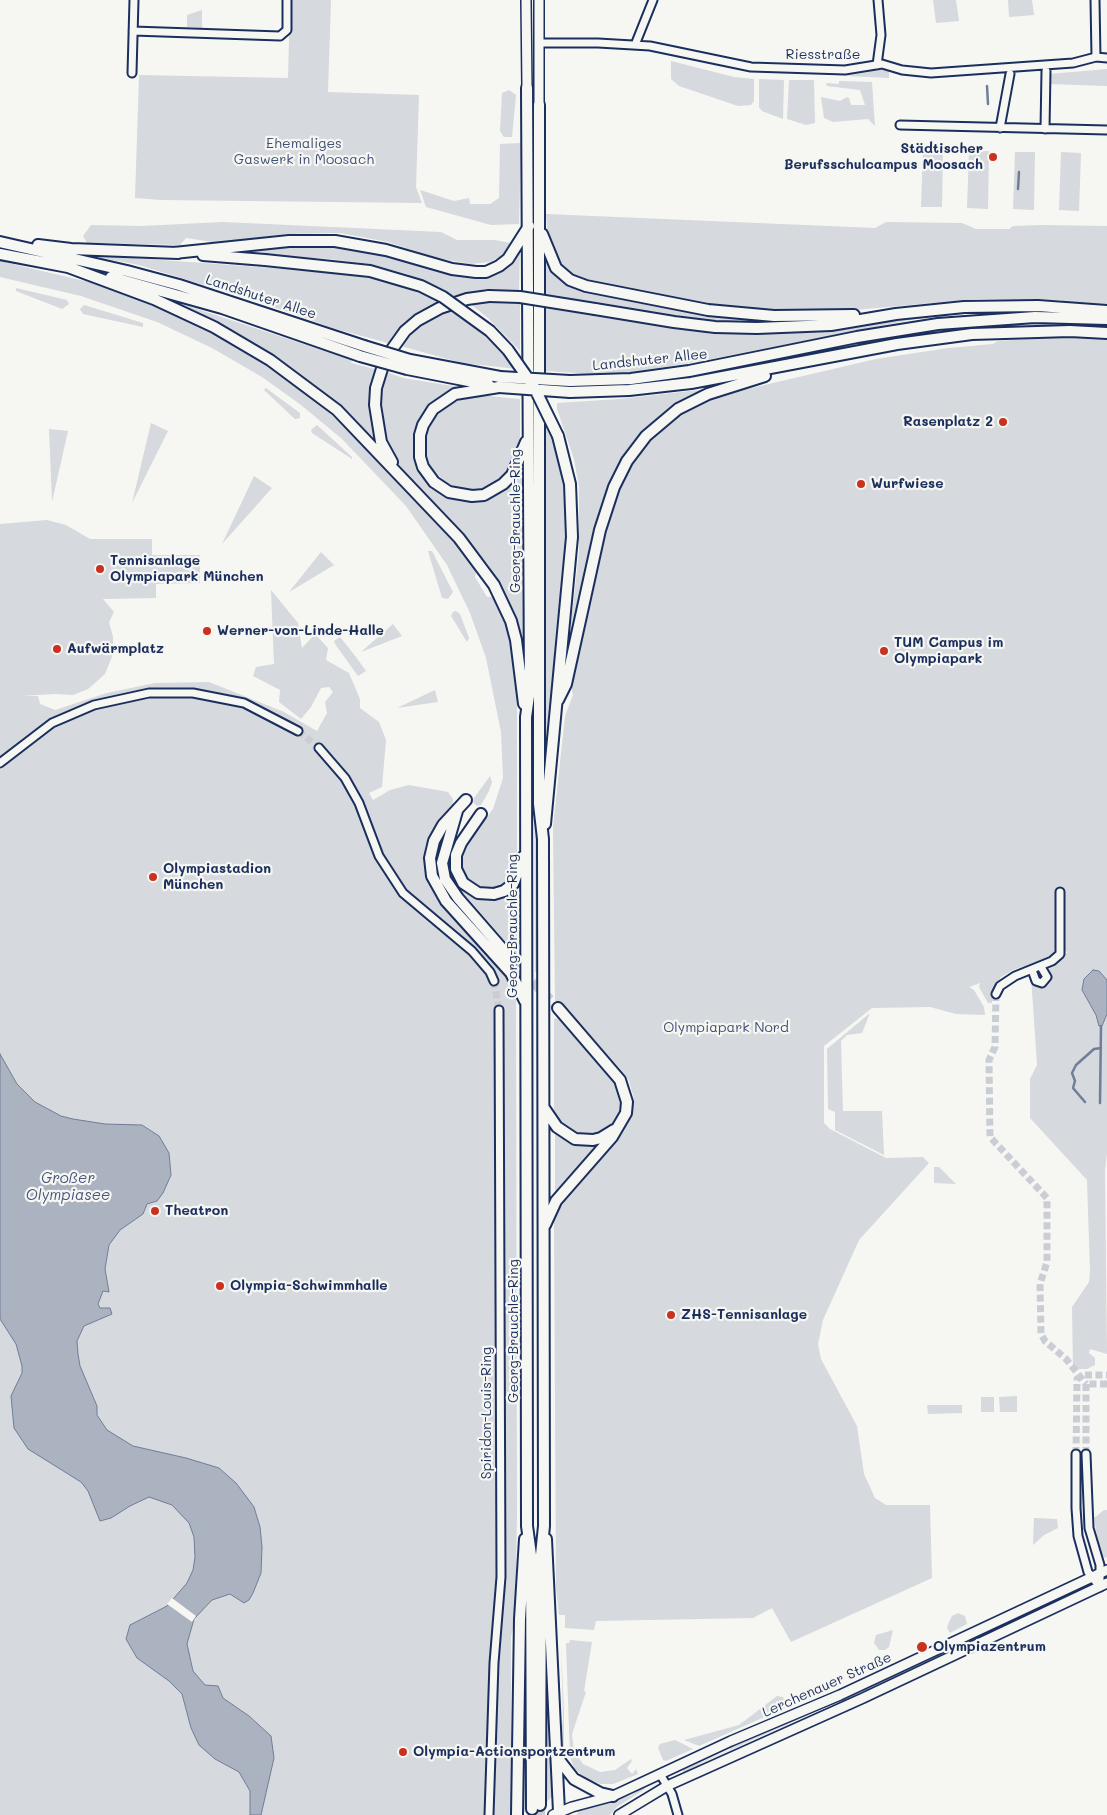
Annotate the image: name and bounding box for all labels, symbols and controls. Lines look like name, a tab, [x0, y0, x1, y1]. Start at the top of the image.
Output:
street label: Riesstraße	[786, 47, 860, 63]
park label: Ehemaliges Gaswerk in Moosach	[234, 136, 374, 168]
place label: Städtischer Berufsschulcampus Moosach	[784, 141, 983, 174]
marker: Städtischer Berufsschulcampus Moosach	[987, 151, 999, 163]
street label: Landshuter Allee	[204, 271, 318, 323]
street label: Landshuter Allee	[592, 346, 708, 374]
place label: Rasenplatz 2	[903, 414, 993, 430]
marker: Rasenplatz 2	[997, 416, 1009, 428]
street label: Georg-Brauchle-Ring	[508, 449, 524, 593]
place label: Wurfwiese	[871, 476, 943, 492]
marker: Wurfwiese	[855, 478, 867, 490]
place label: Tennisanlage Olympiapark München	[110, 553, 264, 586]
marker: Tennisanlage Olympiapark München	[94, 563, 106, 575]
place label: Werner-von-Linde-Halle	[217, 623, 384, 639]
marker: Werner-von-Linde-Halle	[201, 625, 213, 637]
place label: TUM Campus im Olympiapark	[894, 635, 1003, 668]
place label: Aufwärmplatz	[67, 641, 164, 657]
marker: Aufwärmplatz	[51, 643, 63, 655]
marker: TUM Campus im Olympiapark	[878, 645, 890, 657]
street label: Georg-Brauchle-Ring	[505, 854, 521, 998]
place label: Olympiastadion München	[163, 861, 271, 894]
marker: Olympiastadion München	[147, 871, 159, 883]
park label: Olympiapark Nord	[663, 1020, 789, 1036]
water label: Großer Olympiasee	[26, 1169, 110, 1204]
place label: Theatron	[165, 1203, 228, 1219]
marker: Theatron	[149, 1205, 161, 1217]
street label: Georg-Brauchle-Ring	[506, 1259, 522, 1403]
place label: Olympia-Schwimmhalle	[230, 1278, 388, 1294]
marker: Olympia-Schwimmhalle	[214, 1280, 226, 1292]
place label: ZHS-Tennisanlage	[681, 1307, 807, 1323]
marker: ZHS-Tennisanlage	[665, 1309, 677, 1321]
street label: Spiridon-Louis-Ring	[479, 1347, 495, 1479]
place label: Olympiazentrum	[933, 1639, 1046, 1655]
marker: Olympiazentrum	[915, 1640, 929, 1654]
street label: Lerchenauer Straße	[760, 1649, 894, 1721]
place label: Olympia-Actionsportzentrum	[413, 1744, 615, 1760]
marker: Olympia-Actionsportzentrum	[397, 1746, 409, 1758]

